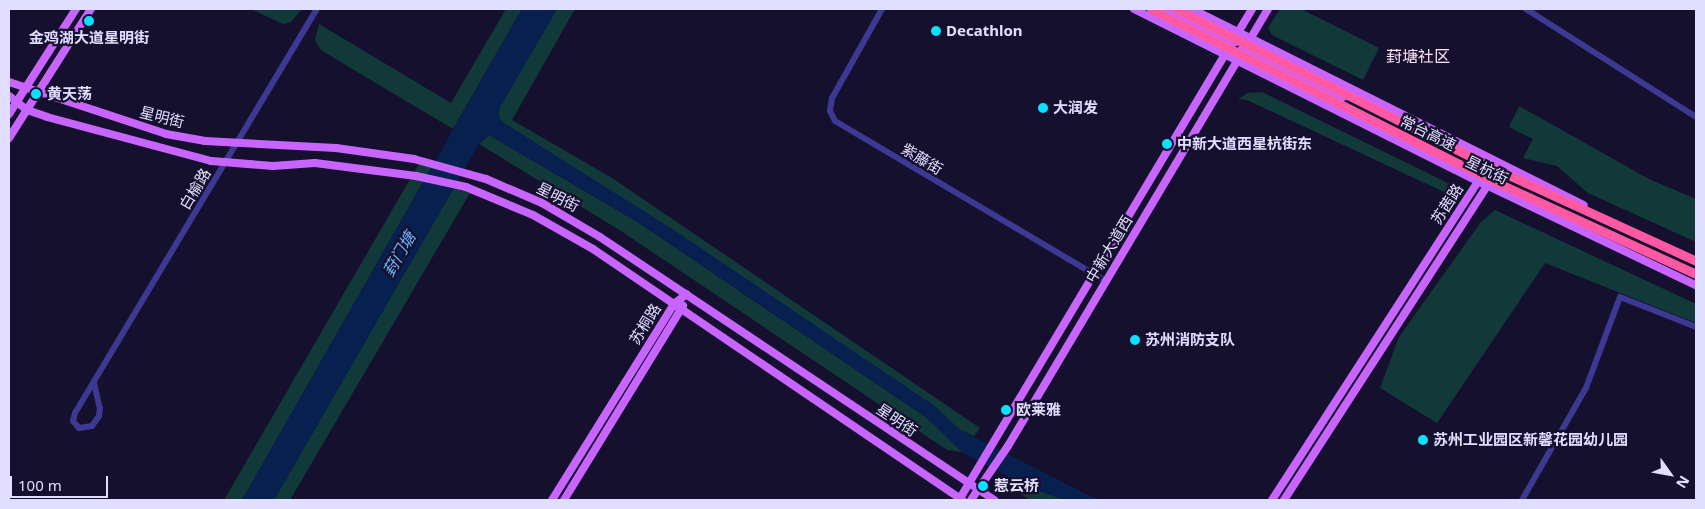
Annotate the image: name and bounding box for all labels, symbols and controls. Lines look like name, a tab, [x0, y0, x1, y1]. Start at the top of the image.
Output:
marker: 金鸡湖大道星明街	[83, 15, 95, 27]
place label: Decathlon	[946, 22, 1023, 40]
marker: Decathlon	[930, 25, 942, 37]
place label: 金鸡湖大道星明街	[29, 29, 149, 47]
district label: 葑塘社区	[1386, 46, 1450, 66]
place label: 黄天荡	[47, 85, 92, 103]
marker: 黄天荡	[29, 87, 43, 101]
place label: 大润发	[1053, 99, 1098, 117]
marker: 大润发	[1037, 102, 1049, 114]
street label: 星明街	[138, 103, 186, 131]
street label: 常台高速	[1397, 112, 1459, 154]
place label: 中新大道西星杭街东	[1177, 135, 1312, 153]
marker: 中新大道西星杭街东	[1161, 138, 1173, 150]
street label: 紫藤街	[898, 140, 946, 178]
street label: 星杭街	[1463, 152, 1511, 188]
street label: 白榆路	[176, 165, 214, 213]
street label: 星明街	[534, 179, 582, 215]
street label: 苏茜路	[1427, 180, 1467, 228]
street label: 中新大道西	[1082, 212, 1136, 286]
water label: 葑门塘	[379, 228, 419, 280]
street label: 苏桐路	[625, 300, 665, 348]
place label: 苏州消防支队	[1145, 331, 1235, 349]
marker: 苏州消防支队	[1129, 334, 1141, 346]
street label: 星明街	[873, 400, 921, 440]
place label: 欧莱雅	[1016, 401, 1061, 419]
marker: 欧莱雅	[1000, 404, 1012, 416]
place label: 苏州工业园区新馨花园幼儿园	[1433, 431, 1628, 449]
marker: 苏州工业园区新馨花园幼儿园	[1417, 434, 1429, 446]
north arrow	[1645, 449, 1695, 499]
scale bar	[12, 466, 110, 498]
text: N	[1672, 472, 1694, 492]
text: 100 m	[18, 475, 62, 495]
place label: 惹云桥	[994, 477, 1039, 495]
marker: 惹云桥	[976, 479, 990, 493]

